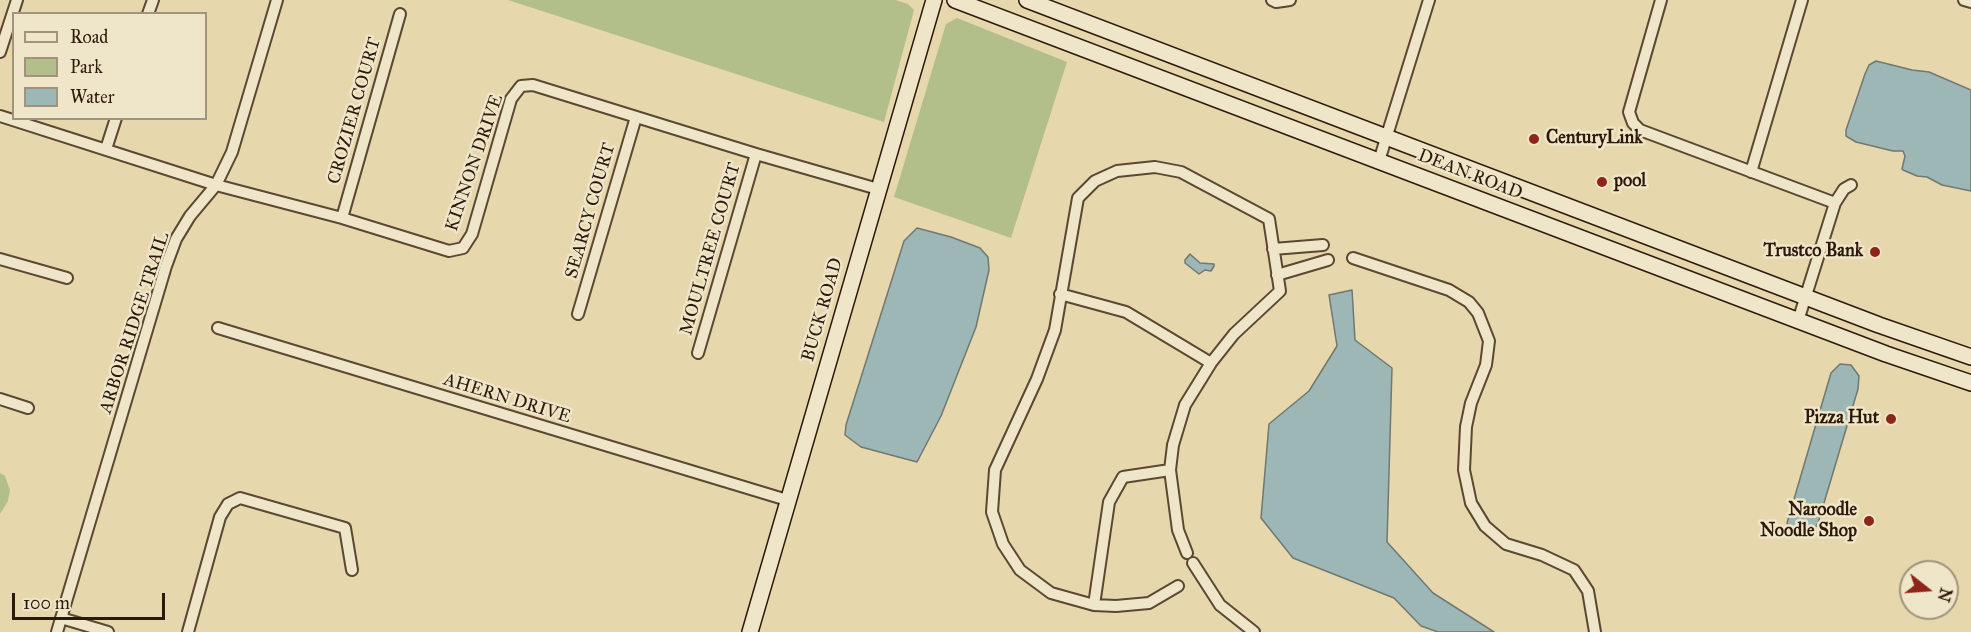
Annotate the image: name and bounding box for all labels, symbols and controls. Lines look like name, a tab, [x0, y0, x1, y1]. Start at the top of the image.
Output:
legend	[12, 12, 207, 120]
text: Road	[70, 26, 108, 48]
street label: CROZIER COURT	[324, 35, 386, 187]
text: Park	[70, 56, 103, 78]
text: Water	[70, 86, 114, 108]
street label: KINNON DRIVE	[441, 92, 509, 234]
place label: CenturyLink	[1546, 128, 1643, 150]
marker: CenturyLink	[1527, 132, 1541, 146]
street label: SEARCY COURT	[561, 141, 621, 281]
street label: DEAN ROAD	[1415, 145, 1525, 205]
street label: MOULTREE COURT	[676, 160, 746, 338]
place label: pool	[1614, 171, 1646, 193]
marker: pool	[1595, 175, 1609, 189]
street label: ARBOR RIDGE TRAIL	[95, 230, 175, 416]
place label: Trustco Bank	[1763, 241, 1863, 263]
marker: Trustco Bank	[1868, 245, 1882, 259]
street label: BUCK ROAD	[798, 256, 848, 364]
street label: AHERN DRIVE	[441, 369, 573, 429]
place label: Pizza Hut	[1804, 408, 1879, 430]
marker: Pizza Hut	[1884, 412, 1898, 426]
place label: Naroodle Noodle Shop	[1760, 500, 1857, 542]
marker: Naroodle Noodle Shop	[1862, 514, 1876, 528]
north arrow	[1899, 560, 1959, 620]
scale bar	[15, 581, 168, 619]
text: N	[1934, 586, 1956, 604]
text: 100 m	[23, 592, 70, 614]

